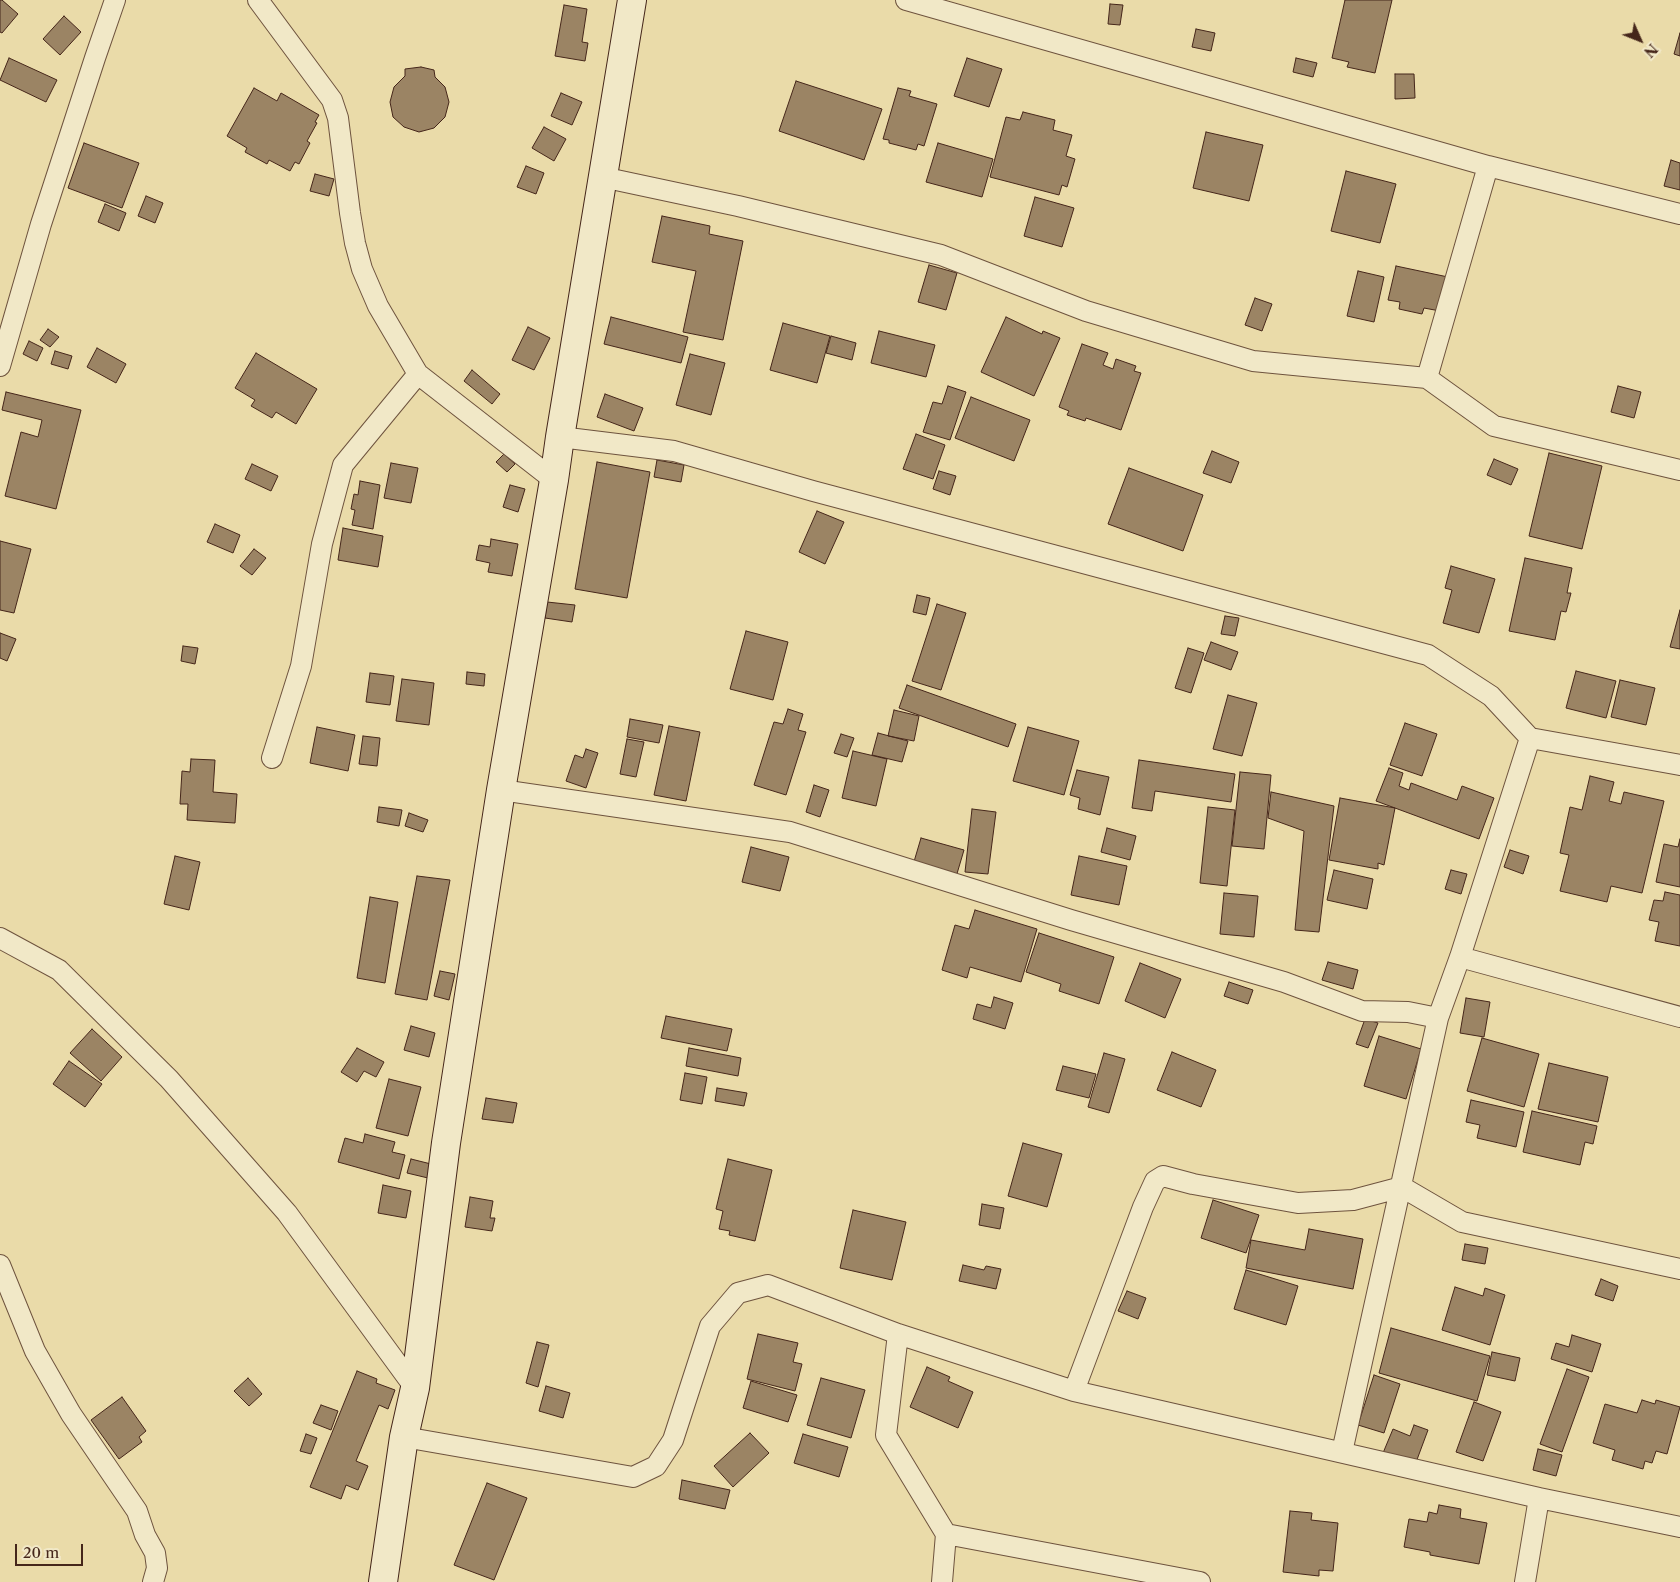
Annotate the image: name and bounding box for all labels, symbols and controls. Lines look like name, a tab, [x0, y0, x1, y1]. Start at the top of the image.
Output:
north arrow	[1615, 15, 1665, 65]
text: N	[1640, 40, 1661, 61]
scale bar	[18, 1534, 85, 1566]
text: 20 m	[23, 1543, 59, 1562]

